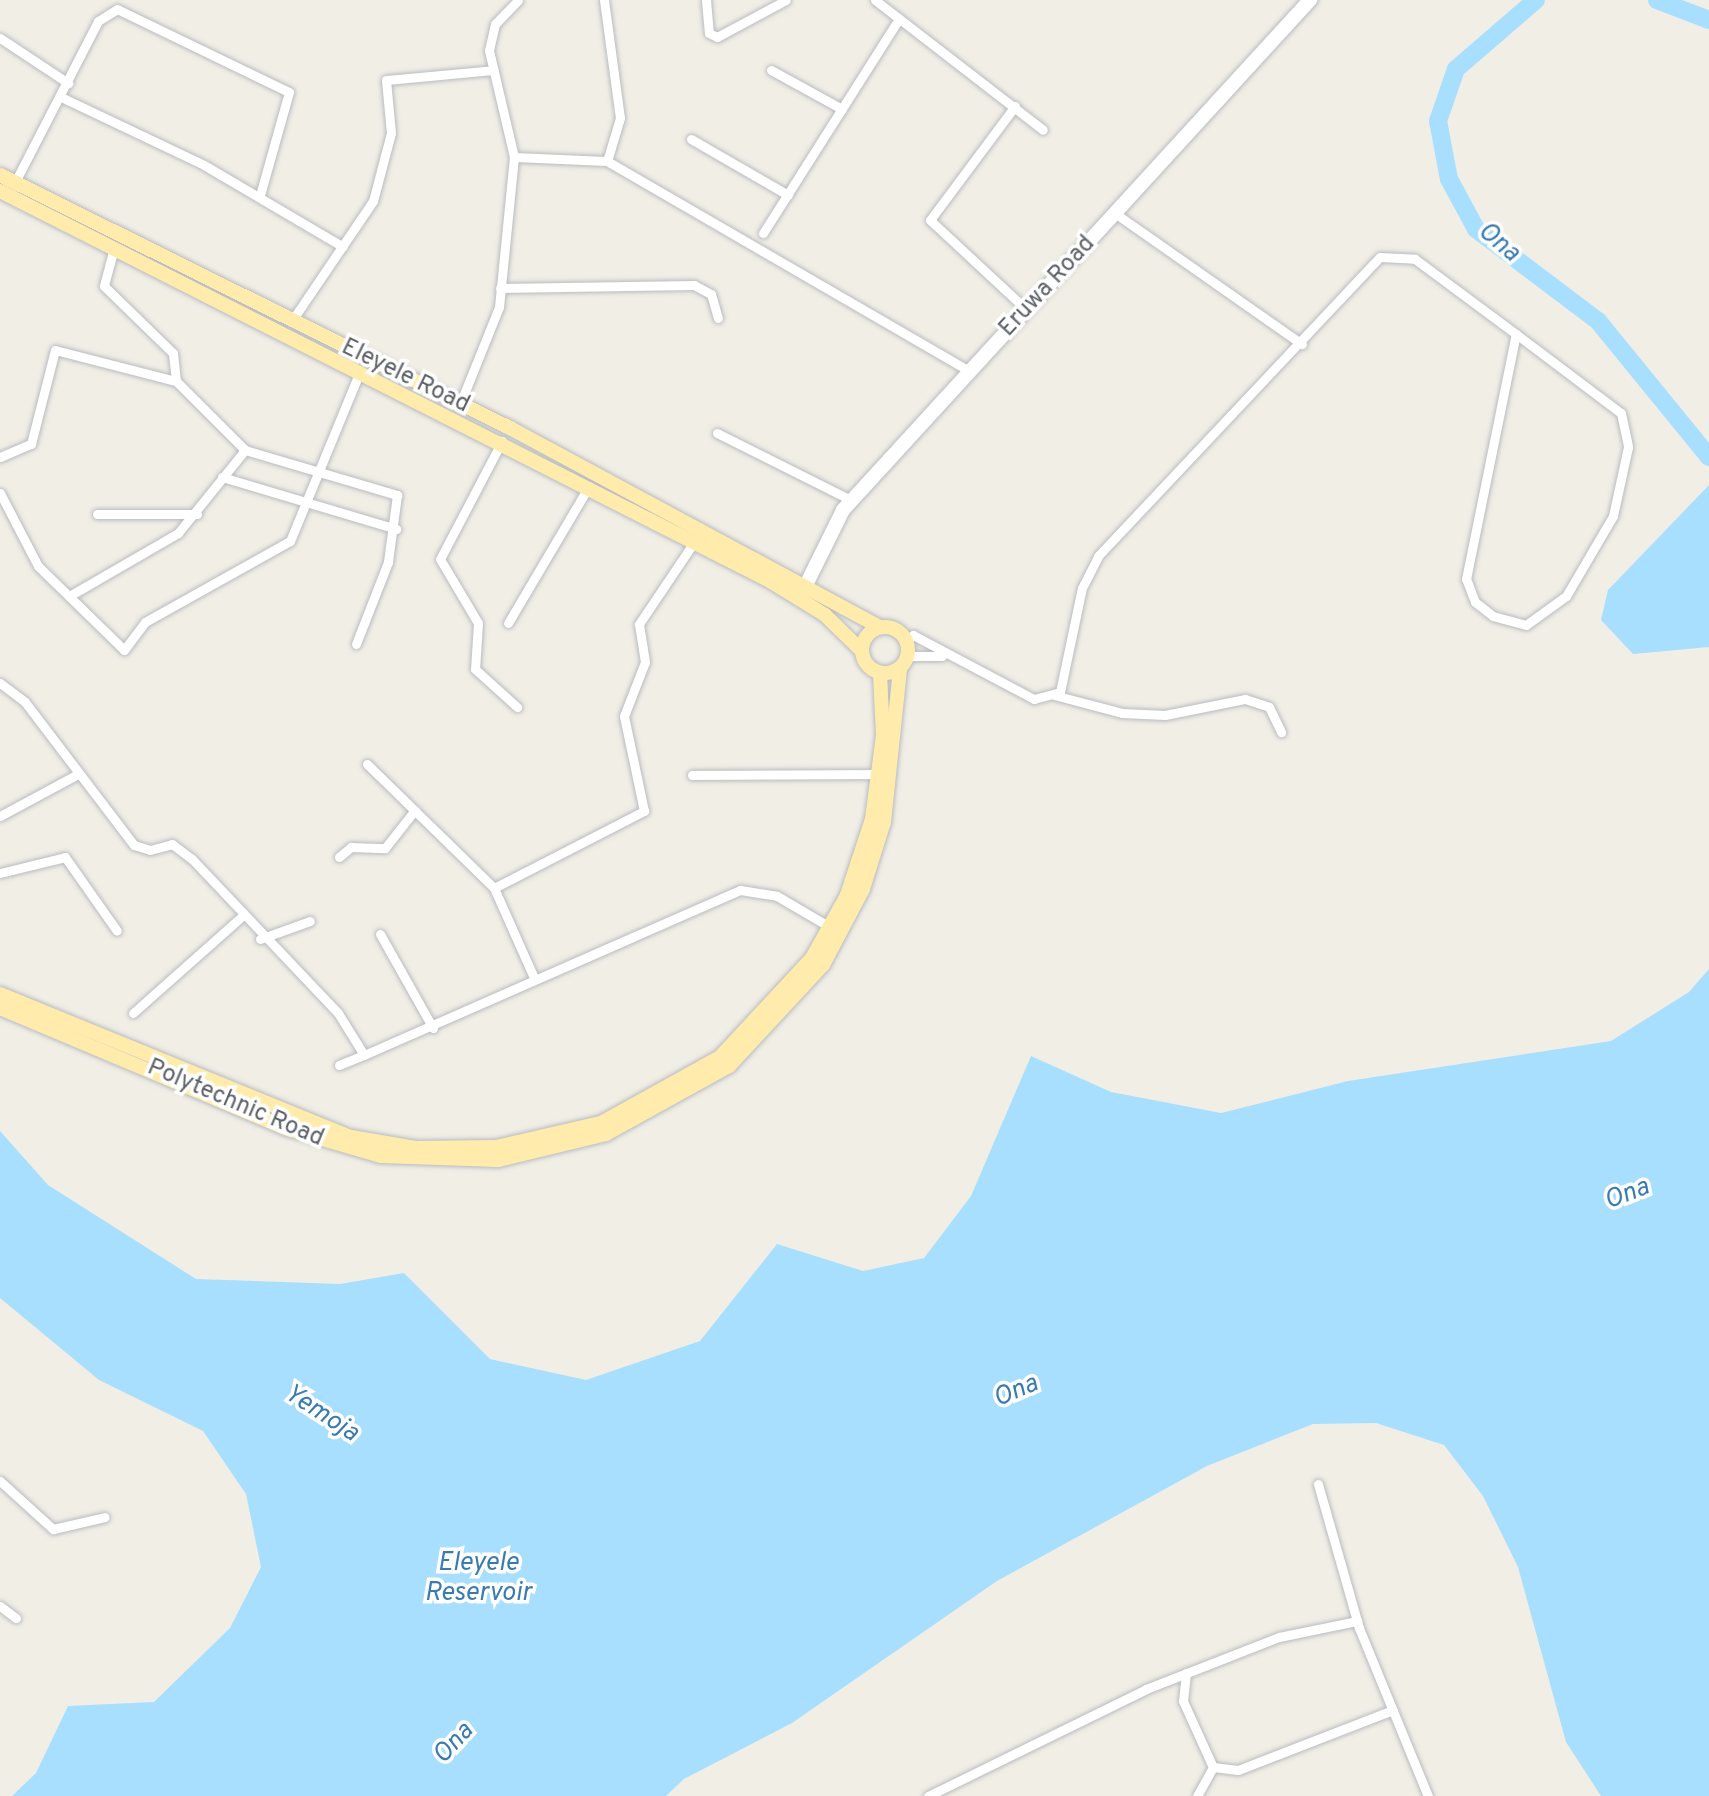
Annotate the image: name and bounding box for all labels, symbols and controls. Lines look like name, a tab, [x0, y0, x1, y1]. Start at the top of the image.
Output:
water label: Ona	[1471, 216, 1525, 270]
street label: Eruwa Road	[994, 231, 1102, 343]
street label: Eleyele Road	[336, 334, 474, 420]
street label: Polytechnic Road	[143, 1054, 327, 1154]
water label: Ona	[1600, 1172, 1654, 1218]
water label: Ona	[989, 1369, 1043, 1415]
water label: Yemoja	[278, 1378, 364, 1450]
water label: Eleyele Reservoir	[425, 1548, 531, 1610]
water label: Ona	[427, 1717, 481, 1771]

